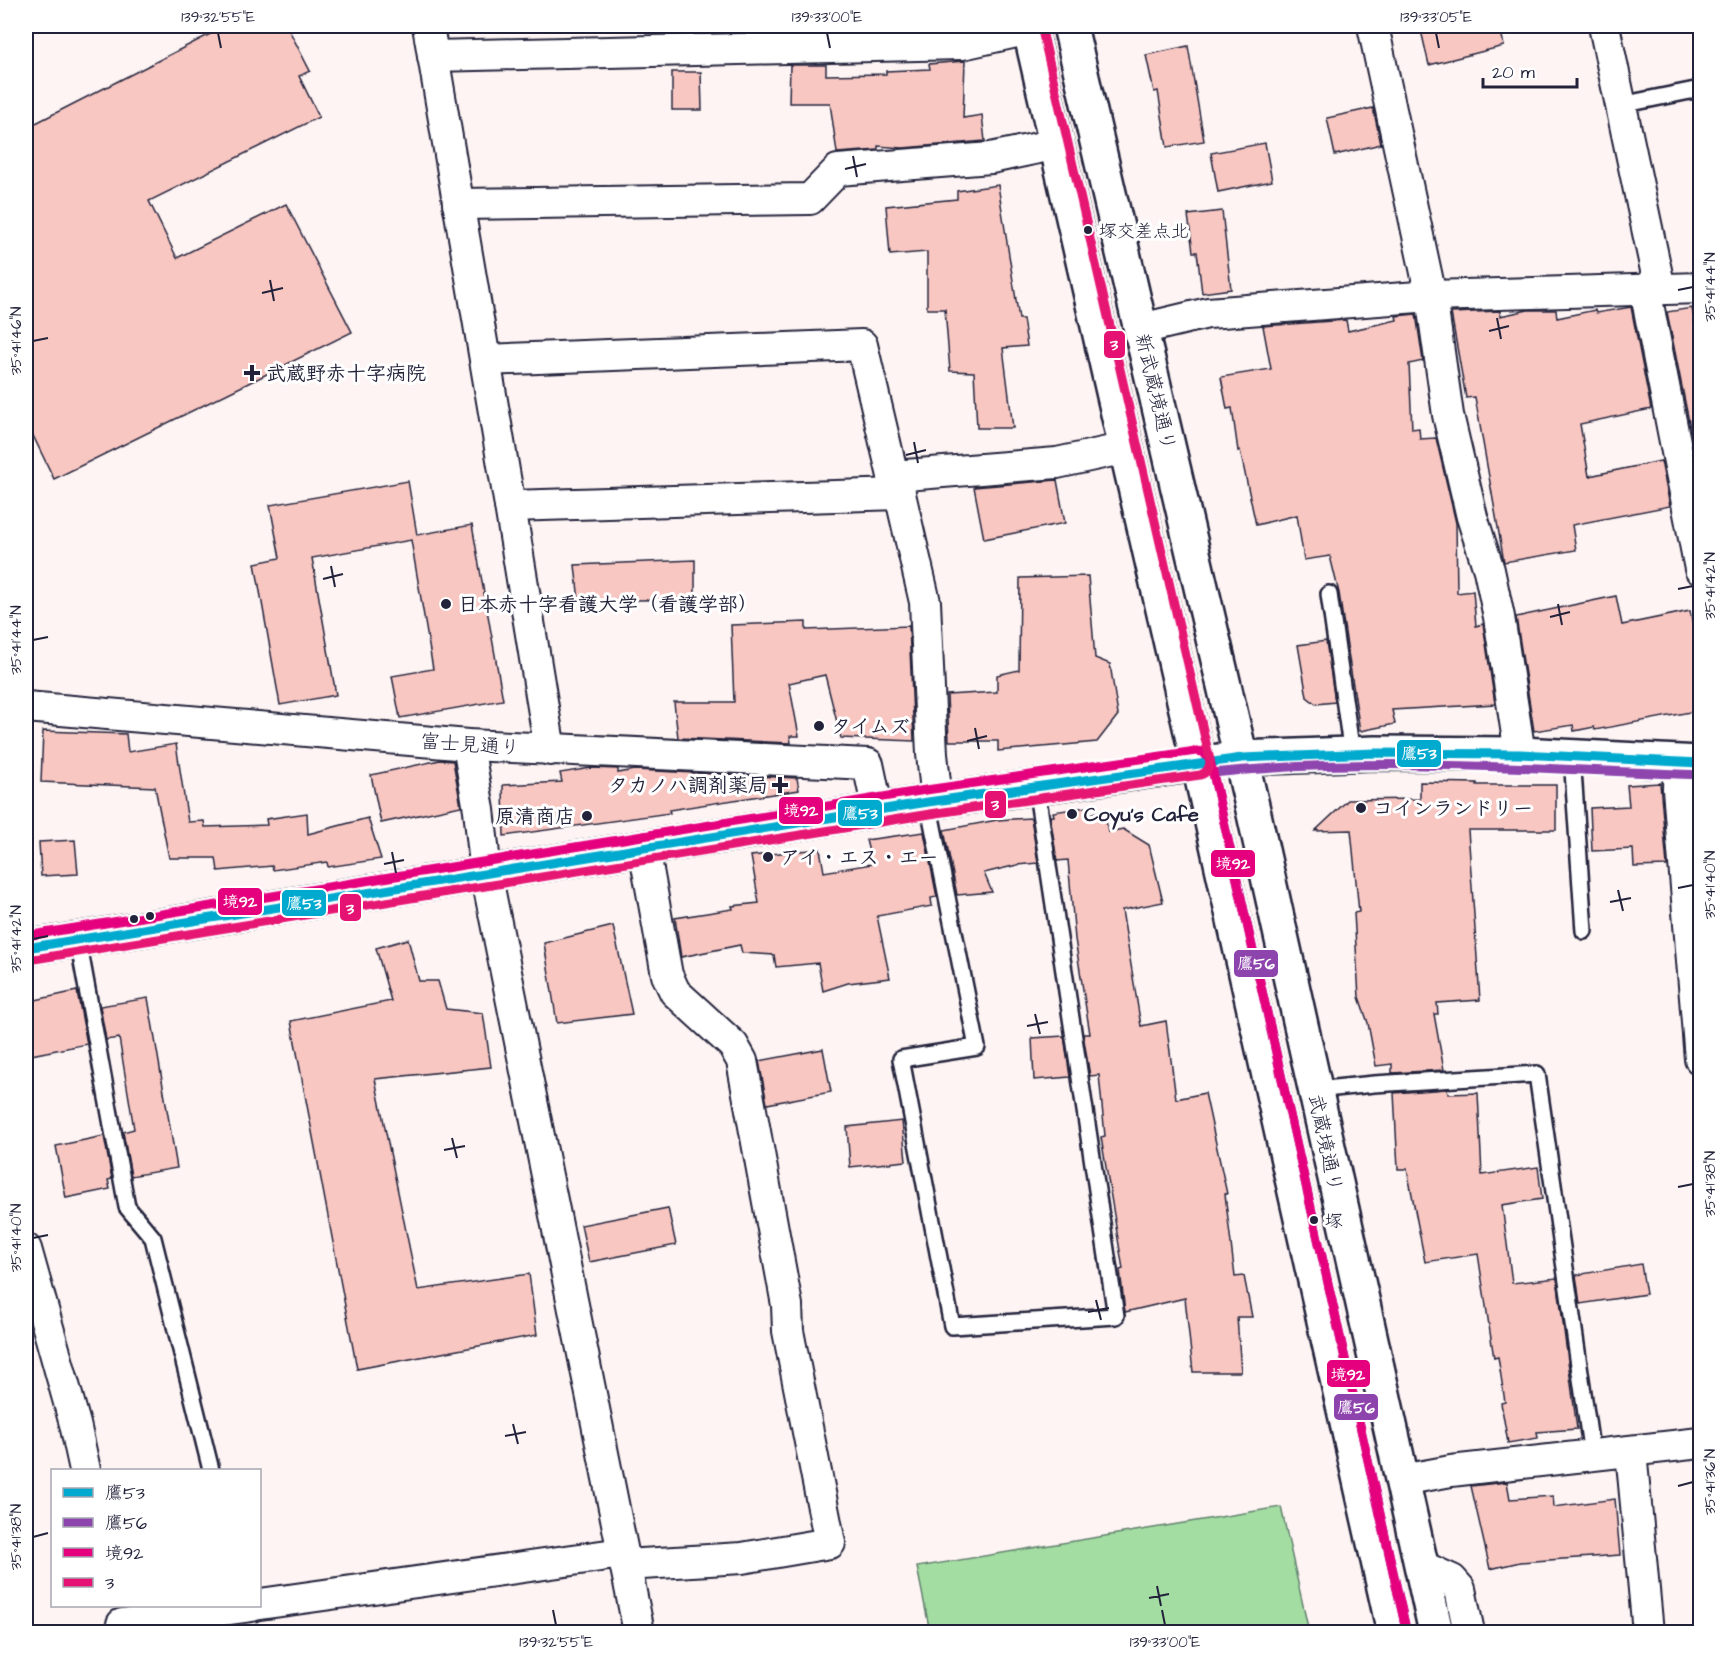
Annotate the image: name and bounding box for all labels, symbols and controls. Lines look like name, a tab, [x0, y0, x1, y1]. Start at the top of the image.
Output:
text: 139°32'55"E	[181, 7, 255, 28]
text: 139°33'00"E	[792, 7, 862, 28]
text: 139°33'05"E	[1400, 7, 1472, 28]
scale bar	[1483, 51, 1578, 89]
text: 20 m	[1492, 60, 1535, 85]
place label: 塚交差点北	[1099, 219, 1189, 244]
marker: 塚交差点北	[1082, 224, 1094, 236]
text: 35°41'44"N	[1700, 252, 1721, 322]
text: 35°41'46"N	[6, 307, 27, 375]
line badge: 3	[1103, 330, 1126, 359]
street label: 新武蔵境通り	[1128, 331, 1182, 454]
text: 3	[1109, 334, 1119, 356]
place label: 武蔵野赤十字病院	[266, 360, 426, 388]
marker: 武蔵野赤十字病院	[243, 364, 261, 382]
text: 35°41'42"N	[1700, 552, 1721, 620]
place label: 日本赤十字看護大学（看護学部）	[458, 591, 758, 619]
marker: 日本赤十字看護大学（看護学部）	[439, 597, 453, 611]
text: 35°41'44"N	[6, 605, 27, 675]
place label: タイムズ	[831, 713, 909, 741]
marker: タイムズ	[812, 719, 826, 733]
street label: 富士見通り	[419, 728, 521, 762]
line badge: 鷹53	[1396, 739, 1442, 768]
text: 鷹53	[1401, 743, 1438, 765]
place label: タカノハ調剤薬局	[608, 772, 768, 800]
marker: タカノハ調剤薬局	[773, 778, 787, 792]
line badge: 3	[984, 790, 1007, 819]
text: 3	[990, 794, 1000, 816]
place label: コインランドリー	[1373, 795, 1533, 823]
line badge: 境92	[778, 796, 824, 825]
line badge: 鷹53	[837, 799, 883, 827]
text: 境92	[784, 800, 819, 822]
place label: Coyu's Cafe	[1084, 801, 1199, 830]
marker: コインランドリー	[1354, 801, 1368, 815]
place label: 原清商店	[495, 803, 575, 831]
text: 鷹53	[842, 803, 879, 825]
marker: Coyu's Cafe	[1065, 807, 1079, 821]
marker: 原清商店	[580, 809, 594, 823]
place label: アイ・エス・エー	[780, 844, 938, 872]
line badge: 境92	[1210, 849, 1256, 878]
marker: アイ・エス・エー	[761, 850, 775, 864]
text: 35°41'40"N	[1700, 851, 1721, 919]
text: 境92	[1216, 853, 1251, 875]
line badge: 境92	[217, 887, 263, 916]
line badge: 鷹53	[281, 889, 327, 917]
text: 境92	[223, 891, 258, 913]
text: 鷹53	[286, 893, 323, 915]
line badge: 3	[339, 893, 362, 922]
text: 3	[345, 898, 355, 920]
text: 35°41'42"N	[6, 905, 27, 973]
unlabelled marker	[144, 910, 156, 922]
unlabelled marker	[128, 913, 140, 925]
line badge: 鷹56	[1233, 949, 1279, 978]
text: 鷹56	[1237, 953, 1275, 975]
street label: 武蔵境通り	[1301, 1091, 1349, 1195]
text: 35°41'38"N	[1700, 1151, 1721, 1217]
text: 35°41'40"N	[6, 1204, 27, 1272]
place label: 塚	[1325, 1209, 1343, 1234]
marker: 塚	[1308, 1214, 1320, 1226]
line badge: 境92	[1326, 1359, 1371, 1388]
text: 境92	[1331, 1364, 1366, 1386]
line badge: 鷹56	[1333, 1393, 1379, 1421]
text: 鷹56	[1337, 1397, 1375, 1419]
text: 35°41'36"N	[1700, 1449, 1721, 1515]
legend	[51, 1469, 261, 1607]
text: 鷹53	[105, 1481, 145, 1506]
text: 35°41'38"N	[6, 1504, 27, 1570]
text: 鷹56	[105, 1511, 147, 1536]
text: 境92	[105, 1541, 144, 1566]
text: 3	[105, 1571, 114, 1596]
text: 139°32'55"E	[519, 1632, 593, 1653]
text: 139°33'00"E	[1130, 1632, 1200, 1653]

